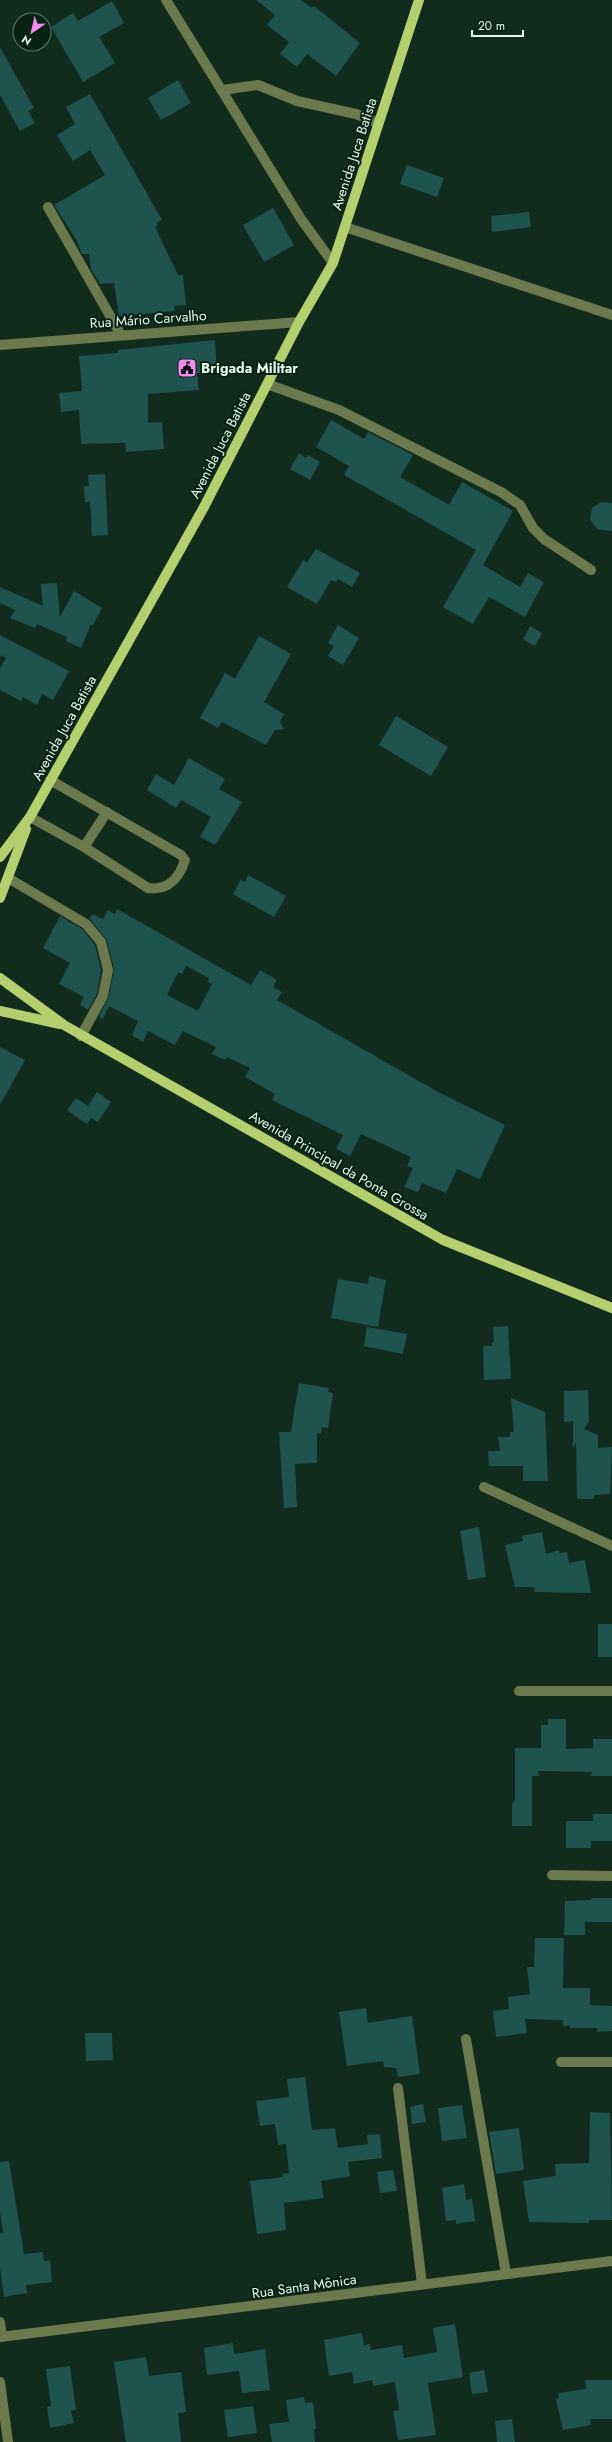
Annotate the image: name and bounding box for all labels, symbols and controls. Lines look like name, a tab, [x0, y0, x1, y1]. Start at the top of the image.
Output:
north arrow	[12, 12, 52, 52]
scale bar	[472, 12, 523, 38]
text: 20 m	[478, 17, 505, 35]
text: N	[18, 31, 35, 49]
street label: Avenida Juca Batista	[326, 95, 382, 213]
street label: Rua Mário Carvalho	[89, 305, 208, 333]
public building icon: Brigada Militar	[176, 357, 198, 379]
place label: Brigada Militar	[201, 358, 298, 378]
street label: Avenida Juca Batista	[184, 388, 256, 502]
street label: Avenida Juca Batista	[27, 672, 101, 784]
street label: Avenida Principal da Ponta Grossa	[246, 1105, 432, 1225]
street label: Rua Santa Mônica	[250, 2269, 358, 2303]

